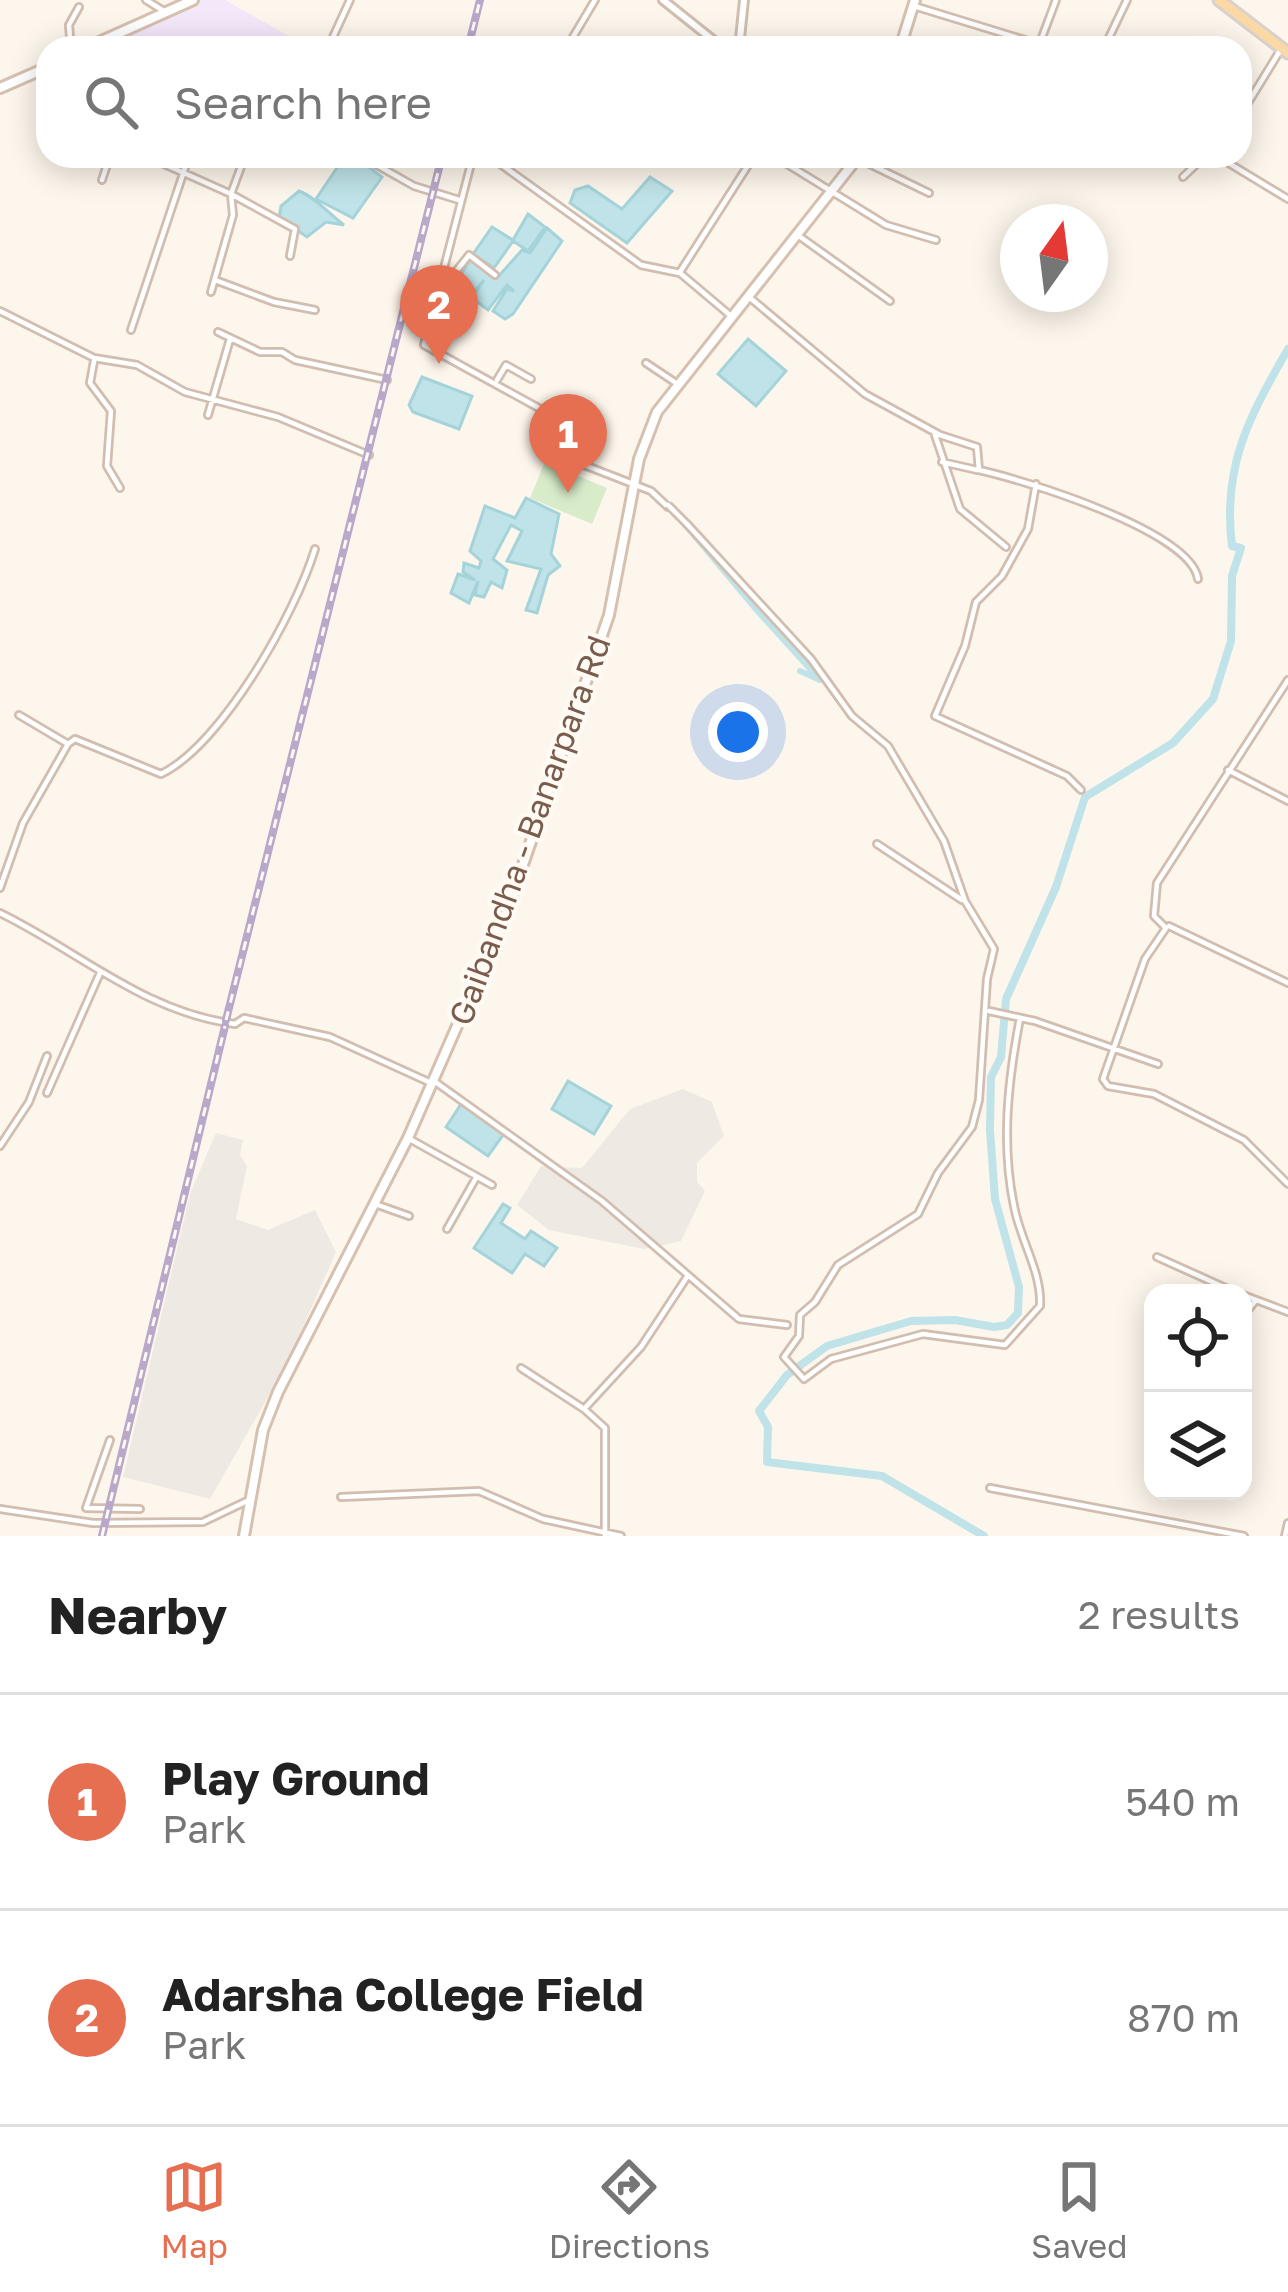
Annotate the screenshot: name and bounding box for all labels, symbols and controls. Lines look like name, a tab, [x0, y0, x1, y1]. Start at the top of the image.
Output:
search box	[36, 36, 1252, 168]
icon: search	[78, 69, 144, 135]
text: Search here	[174, 75, 432, 129]
north arrow	[1000, 204, 1108, 312]
pin: 2	[400, 265, 478, 364]
pin: 1	[529, 394, 607, 493]
street label: Gaibandha - Banarpara Rd	[440, 630, 618, 1030]
your location	[708, 702, 768, 762]
map controls	[1144, 1284, 1252, 1500]
button: locate	[1144, 1284, 1252, 1392]
button: layers	[1144, 1392, 1252, 1500]
text: Nearby	[48, 1584, 227, 1645]
text: 2 results	[1078, 1591, 1240, 1638]
text: Play Ground	[162, 1751, 430, 1805]
text: 1	[77, 1778, 97, 1825]
text: 540 m	[1125, 1778, 1240, 1825]
text: Park	[162, 1805, 246, 1852]
text: Adarsha College Field	[162, 1967, 644, 2021]
text: 2	[75, 1994, 99, 2041]
text: 870 m	[1127, 1994, 1240, 2041]
text: Park	[162, 2021, 246, 2068]
tab: Map	[161, 2154, 228, 2265]
tab: Directions	[549, 2154, 710, 2265]
tab: Saved	[1031, 2154, 1127, 2265]

